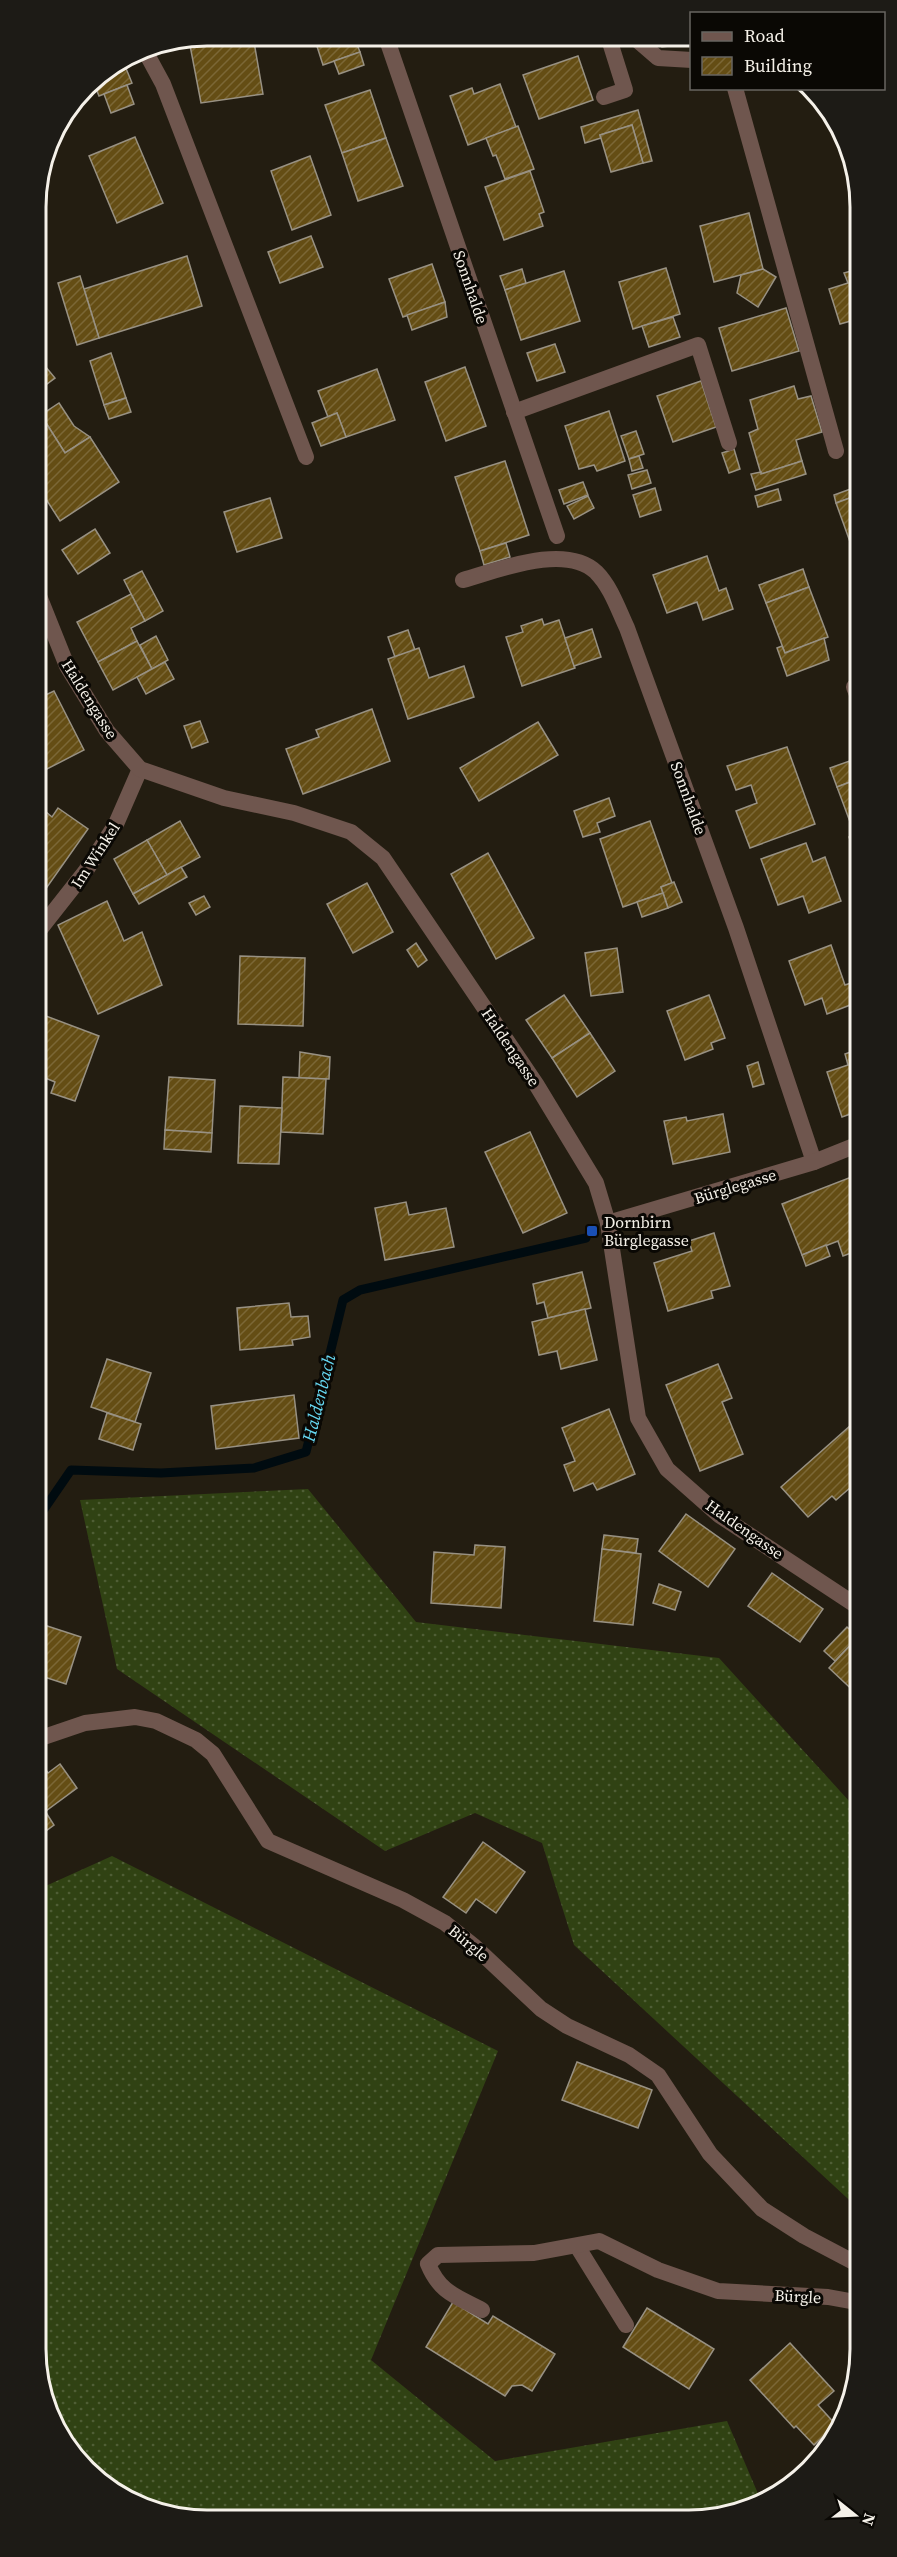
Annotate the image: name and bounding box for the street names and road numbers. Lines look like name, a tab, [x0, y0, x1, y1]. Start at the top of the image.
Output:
street label: Sonnhalde	[448, 247, 494, 327]
street label: Haldengasse	[57, 655, 123, 743]
street label: Sonnhalde	[666, 758, 712, 838]
street label: Im Winkel	[66, 818, 125, 892]
street label: Haldengasse	[477, 1003, 545, 1091]
street label: Bürglegasse	[691, 1163, 779, 1209]
street label: Haldengasse	[702, 1494, 788, 1564]
street label: Bürgle	[444, 1920, 494, 1966]
street label: Bürgle	[774, 2284, 822, 2308]

